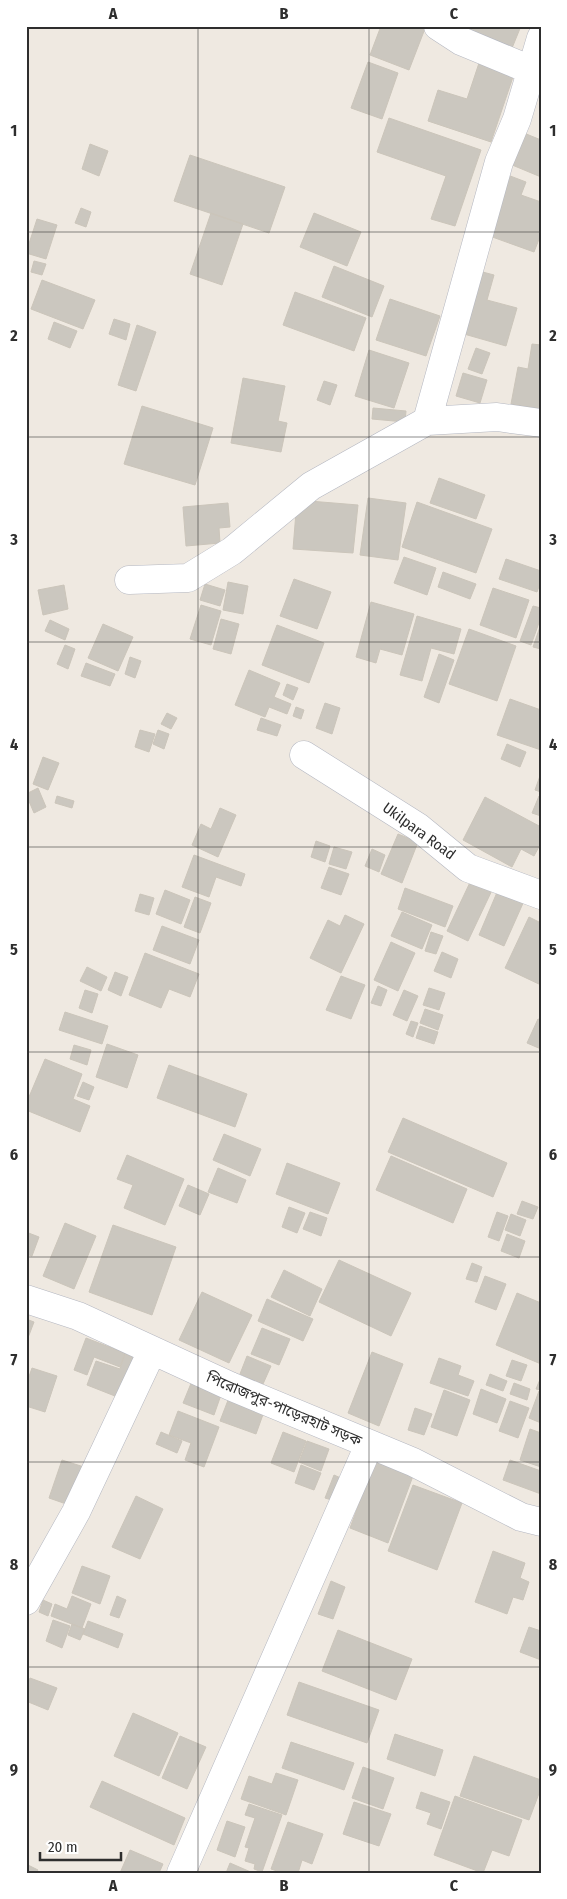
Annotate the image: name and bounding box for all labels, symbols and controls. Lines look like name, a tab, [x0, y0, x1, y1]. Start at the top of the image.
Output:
text: A	[108, 4, 118, 23]
text: B	[280, 4, 289, 23]
text: C	[450, 4, 459, 23]
text: 1	[11, 121, 17, 140]
text: 1	[550, 121, 556, 140]
text: 2	[9, 326, 18, 345]
text: 2	[548, 326, 557, 345]
text: 3	[9, 530, 18, 549]
text: 3	[548, 530, 557, 549]
text: 4	[10, 735, 18, 754]
text: 4	[549, 735, 557, 754]
street label: Ukilpara Road	[379, 799, 459, 863]
text: 5	[10, 940, 18, 959]
text: 5	[549, 940, 557, 959]
text: 6	[10, 1145, 18, 1164]
text: 6	[549, 1145, 557, 1164]
text: 7	[11, 1350, 18, 1369]
text: 7	[550, 1350, 557, 1369]
street label: পিরোজপুর-পাড়েরহাট সড়ক	[203, 1368, 365, 1450]
text: 8	[10, 1555, 19, 1574]
text: 8	[549, 1555, 558, 1574]
text: 9	[10, 1760, 18, 1779]
text: 9	[549, 1760, 557, 1779]
scale bar	[40, 1829, 121, 1861]
text: 20 m	[48, 1838, 78, 1856]
text: A	[108, 1876, 118, 1895]
text: B	[280, 1876, 289, 1895]
text: C	[450, 1876, 459, 1895]

